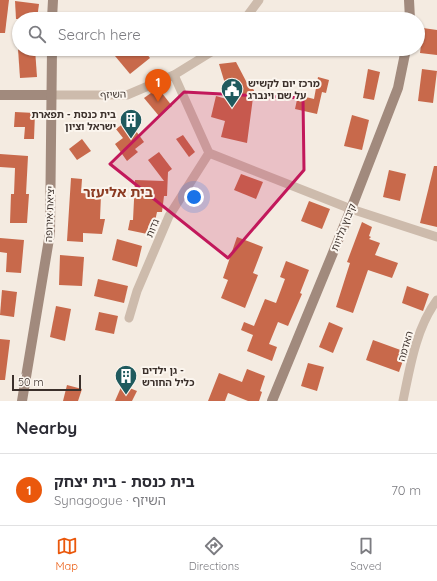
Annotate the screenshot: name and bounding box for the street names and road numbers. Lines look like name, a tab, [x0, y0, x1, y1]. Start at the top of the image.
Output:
street label: השיזף	[100, 87, 126, 102]
street label: יציאת אירופה	[42, 186, 57, 242]
street label: קיבוץ גלויות	[328, 202, 359, 253]
street label: גדות	[143, 217, 162, 239]
street label: האדמה	[395, 330, 416, 363]

